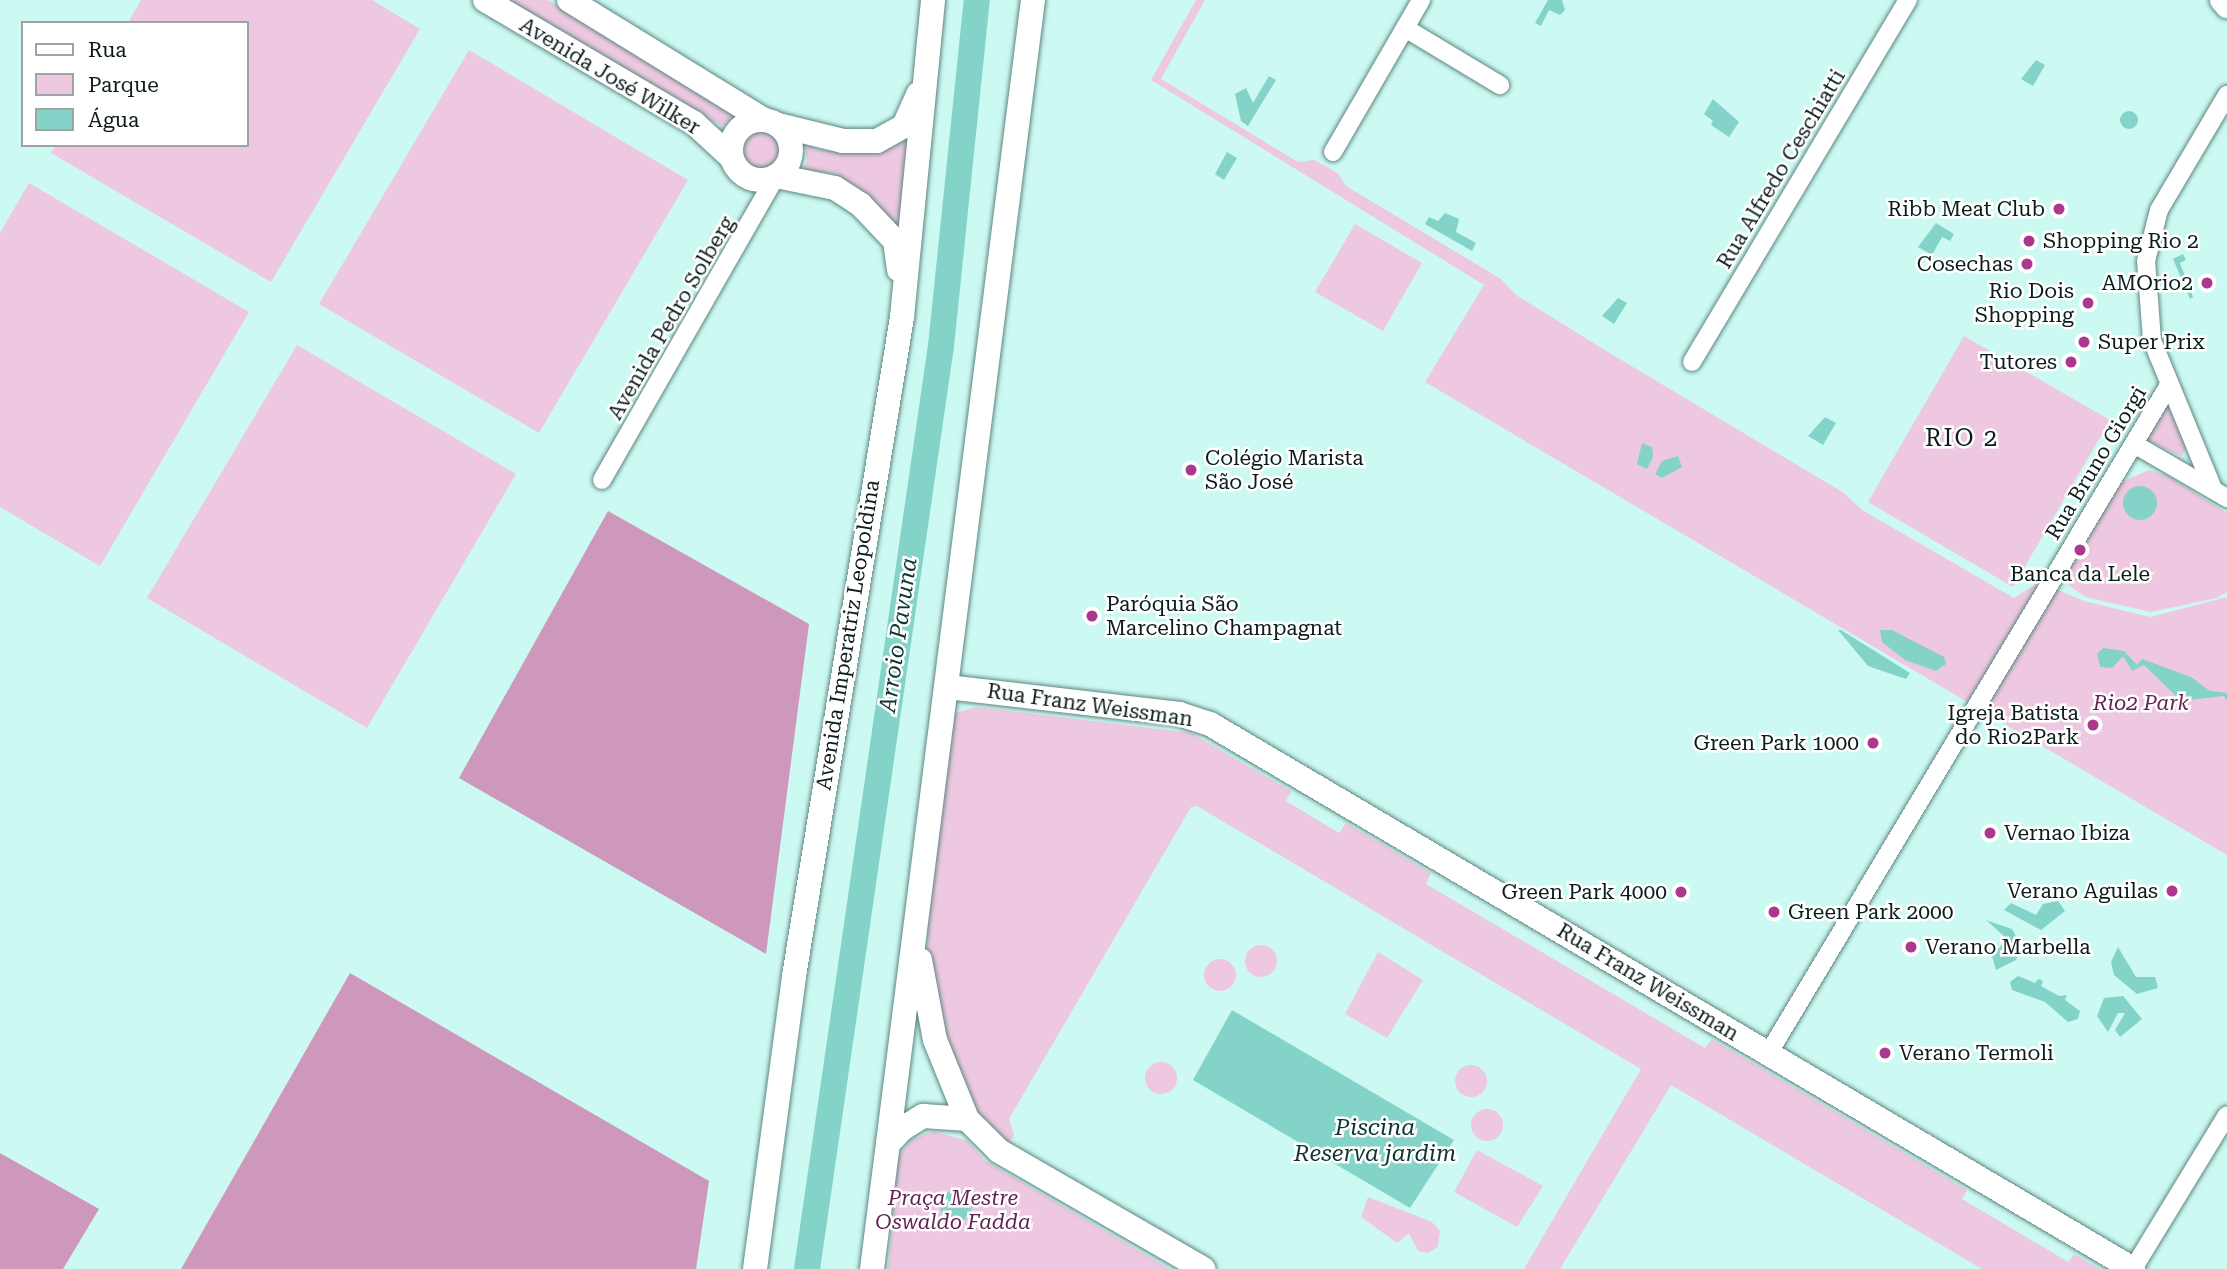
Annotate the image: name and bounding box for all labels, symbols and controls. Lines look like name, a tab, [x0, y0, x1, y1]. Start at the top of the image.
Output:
street label: Avenida José Wilker	[515, 12, 705, 140]
legend	[21, 21, 248, 147]
text: Rua	[88, 38, 127, 62]
street label: Rua Alfredo Ceschiatti	[1712, 65, 1850, 273]
text: Parque	[88, 73, 159, 97]
text: Água	[88, 108, 139, 132]
place label: Ribb Meat Club	[1888, 196, 2045, 222]
marker: Ribb Meat Club	[2051, 201, 2067, 217]
street label: Avenida Pedro Solberg	[602, 212, 740, 424]
place label: Shopping Rio 2	[2043, 228, 2199, 254]
marker: Shopping Rio 2	[2021, 233, 2037, 249]
place label: Cosechas	[1917, 251, 2013, 277]
marker: Cosechas	[2019, 256, 2035, 272]
place label: AMOrio2	[2102, 270, 2193, 296]
marker: AMOrio2	[2199, 275, 2215, 291]
place label: Rio Dois Shopping	[1975, 278, 2074, 328]
marker: Rio Dois Shopping	[2080, 295, 2096, 311]
place label: Super Prix	[2098, 329, 2204, 355]
marker: Super Prix	[2076, 334, 2092, 350]
place label: Tutores	[1980, 349, 2057, 375]
marker: Tutores	[2063, 354, 2079, 370]
street label: Rua Bruno Giorgi	[2040, 382, 2152, 544]
district label: RIO 2	[1926, 425, 1998, 453]
place label: Colégio Marista São José	[1205, 445, 1364, 495]
marker: Colégio Marista São José	[1183, 462, 1199, 478]
street label: Avenida Imperatriz Leopoldina	[811, 478, 885, 792]
marker: Banca da Lele	[2072, 542, 2088, 558]
water label: Arroio Pavuna	[874, 556, 924, 714]
place label: Banca da Lele	[2010, 561, 2150, 587]
place label: Paróquia São Marcelino Champagnat	[1106, 591, 1342, 641]
marker: Paróquia São Marcelino Champagnat	[1084, 608, 1100, 624]
street label: Rua Franz Weissman	[985, 678, 1195, 732]
park label: Rio2 Park	[2093, 690, 2189, 716]
place label: Igreja Batista do Rio2Park	[1948, 700, 2079, 750]
marker: Igreja Batista do Rio2Park	[2085, 717, 2101, 733]
place label: Green Park 1000	[1693, 730, 1859, 756]
marker: Green Park 1000	[1865, 735, 1881, 751]
place label: Vernao Ibiza	[2004, 820, 2130, 846]
marker: Vernao Ibiza	[1982, 825, 1998, 841]
place label: Verano Aguilas	[2007, 878, 2158, 904]
place label: Green Park 4000	[1501, 879, 1667, 905]
marker: Verano Aguilas	[2164, 883, 2180, 899]
marker: Green Park 4000	[1673, 884, 1689, 900]
place label: Green Park 2000	[1788, 899, 1954, 925]
marker: Green Park 2000	[1766, 904, 1782, 920]
street label: Rua Franz Weissman	[1553, 918, 1743, 1046]
place label: Verano Marbella	[1925, 934, 2091, 960]
marker: Verano Marbella	[1903, 939, 1919, 955]
place label: Verano Termoli	[1899, 1040, 2054, 1066]
marker: Verano Termoli	[1877, 1045, 1893, 1061]
water label: Piscina Reserva jardim	[1294, 1114, 1456, 1168]
park label: Praça Mestre Oswaldo Fadda	[875, 1185, 1031, 1235]

